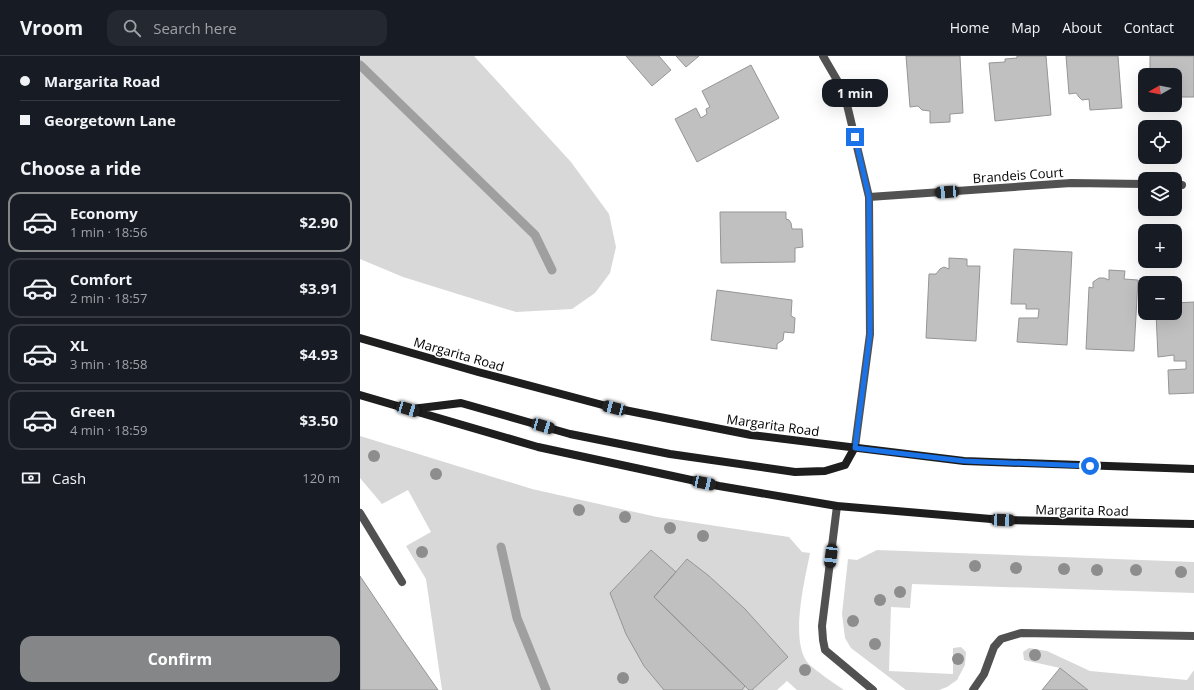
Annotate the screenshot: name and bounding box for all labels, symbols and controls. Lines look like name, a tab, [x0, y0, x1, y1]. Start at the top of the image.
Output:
search box	[107, 10, 387, 46]
text: Vroom	[20, 15, 83, 41]
icon: search	[121, 17, 143, 39]
text: Search here	[153, 18, 237, 38]
text: Home	[950, 18, 989, 37]
text: Map	[1011, 18, 1040, 37]
text: About	[1062, 18, 1102, 37]
text: Contact	[1124, 18, 1174, 37]
north arrow	[1138, 68, 1182, 112]
map controls	[1138, 68, 1182, 320]
text: Margarita Road	[44, 71, 160, 91]
callout: 1 min	[822, 79, 888, 107]
text: 1 min	[837, 84, 873, 102]
text: Georgetown Lane	[44, 110, 176, 130]
button: locate	[1138, 120, 1182, 164]
route end	[846, 128, 864, 146]
text: Choose a ride	[20, 156, 141, 180]
street label: Brandeis Court	[972, 163, 1064, 187]
button: layers	[1138, 172, 1182, 216]
car	[935, 185, 959, 199]
text: Economy	[70, 203, 138, 223]
icon: car	[22, 204, 58, 240]
text: $2.90	[299, 212, 338, 232]
text: 1 min · 18:56	[70, 223, 147, 241]
button: +	[1138, 224, 1182, 268]
text: Comfort	[70, 269, 132, 289]
icon: car	[22, 270, 58, 306]
button: −	[1138, 276, 1182, 320]
text: $3.91	[299, 278, 338, 298]
text: 2 min · 18:57	[70, 289, 147, 307]
street label: Margarita Road	[412, 332, 506, 376]
text: XL	[70, 335, 88, 355]
icon: car	[22, 336, 58, 372]
text: $4.93	[299, 344, 338, 364]
text: 3 min · 18:58	[70, 355, 147, 373]
car	[601, 399, 627, 417]
car	[395, 400, 421, 418]
text: Green	[70, 401, 115, 421]
icon: car	[22, 402, 58, 438]
text: $3.50	[299, 410, 338, 430]
street label: Margarita Road	[726, 410, 820, 440]
car	[530, 417, 556, 435]
text: 4 min · 18:59	[70, 421, 147, 439]
route start	[1081, 457, 1099, 475]
icon: cash	[20, 467, 42, 489]
text: Cash	[52, 468, 86, 488]
text: 120 m	[302, 469, 340, 487]
car	[691, 475, 717, 491]
street label: Margarita Road	[1035, 500, 1129, 520]
car	[991, 514, 1015, 526]
car	[824, 543, 838, 569]
button: Confirm	[20, 636, 340, 682]

